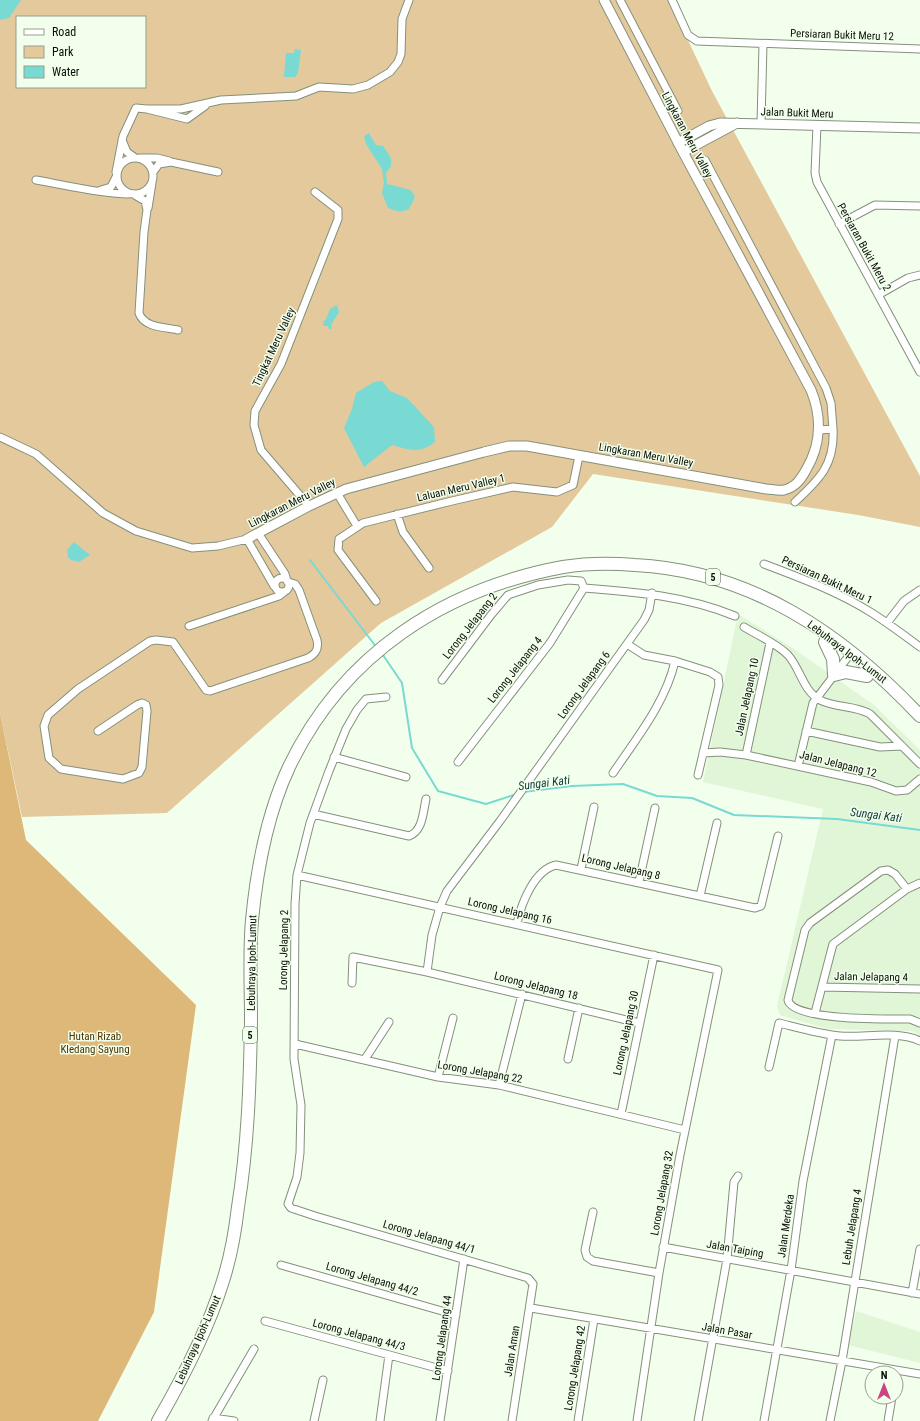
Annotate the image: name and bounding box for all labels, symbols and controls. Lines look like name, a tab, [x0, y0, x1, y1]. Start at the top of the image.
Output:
legend	[16, 16, 146, 88]
text: Road	[52, 25, 76, 39]
street label: Persiaran Bukit Meru 12	[790, 27, 894, 43]
text: Park	[52, 45, 74, 59]
text: Water	[52, 65, 80, 79]
street label: Lingkaran Meru Valley	[659, 90, 715, 181]
street label: Jalan Bukit Meru	[760, 105, 834, 121]
street label: Persiaran Bukit Meru 2	[834, 201, 894, 293]
street label: Tingkat Meru Valley	[250, 305, 298, 389]
street label: Lingkaran Meru Valley	[598, 440, 695, 470]
street label: Laluan Meru Valley 1	[416, 472, 506, 504]
street label: Lingkaran Meru Valley	[246, 475, 338, 530]
street label: Persiaran Bukit Meru 1	[780, 553, 874, 607]
road number: 5	[706, 569, 720, 585]
street label: Lorong Jelapang 2	[440, 590, 500, 662]
street label: Lebuhraya Ipoh-Lumut	[805, 618, 889, 686]
street label: Lorong Jelapang 4	[485, 634, 545, 706]
street label: Lorong Jelapang 6	[555, 649, 613, 721]
street label: Jalan Jelapang 10	[732, 657, 762, 737]
street label: Jalan Jelapang 12	[798, 748, 878, 780]
water label: Sungai Kati	[517, 773, 571, 793]
water label: Sungai Kati	[849, 805, 903, 825]
street label: Lorong Jelapang 8	[580, 852, 662, 882]
street label: Lorong Jelapang 16	[467, 895, 553, 927]
street label: Lorong Jelapang 2	[277, 910, 291, 990]
street label: Lebuhraya Ipoh-Lumut	[245, 915, 259, 1011]
street label: Lorong Jelapang 18	[493, 969, 579, 1003]
street label: Jalan Jelapang 4	[834, 970, 909, 984]
street label: Lorong Jelapang 30	[611, 990, 641, 1076]
road number: 5	[243, 1027, 257, 1043]
park label: Hutan Rizab Kledang Sayung	[60, 1030, 130, 1056]
street label: Lorong Jelapang 22	[437, 1058, 523, 1086]
street label: Lorong Jelapang 32	[648, 1150, 676, 1236]
street label: Lebuh Jelapang 4	[840, 1188, 865, 1266]
street label: Jalan Merdeka	[775, 1194, 797, 1258]
street label: Lorong Jelapang 44/1	[381, 1218, 477, 1256]
street label: Jalan Taiping	[705, 1238, 765, 1260]
street label: Lorong Jelapang 44/2	[324, 1260, 420, 1298]
street label: Lebuhraya Ipoh-Lumut	[173, 1294, 223, 1386]
street label: Lorong Jelapang 44	[430, 1294, 454, 1381]
street label: Lorong Jelapang 44/3	[311, 1316, 407, 1354]
street label: Jalan Pasar	[701, 1320, 754, 1342]
street label: Jalan Aman	[502, 1325, 522, 1377]
street label: Lorong Jelapang 42	[562, 1325, 588, 1411]
north arrow	[864, 1365, 904, 1405]
text: N	[881, 1369, 888, 1382]

